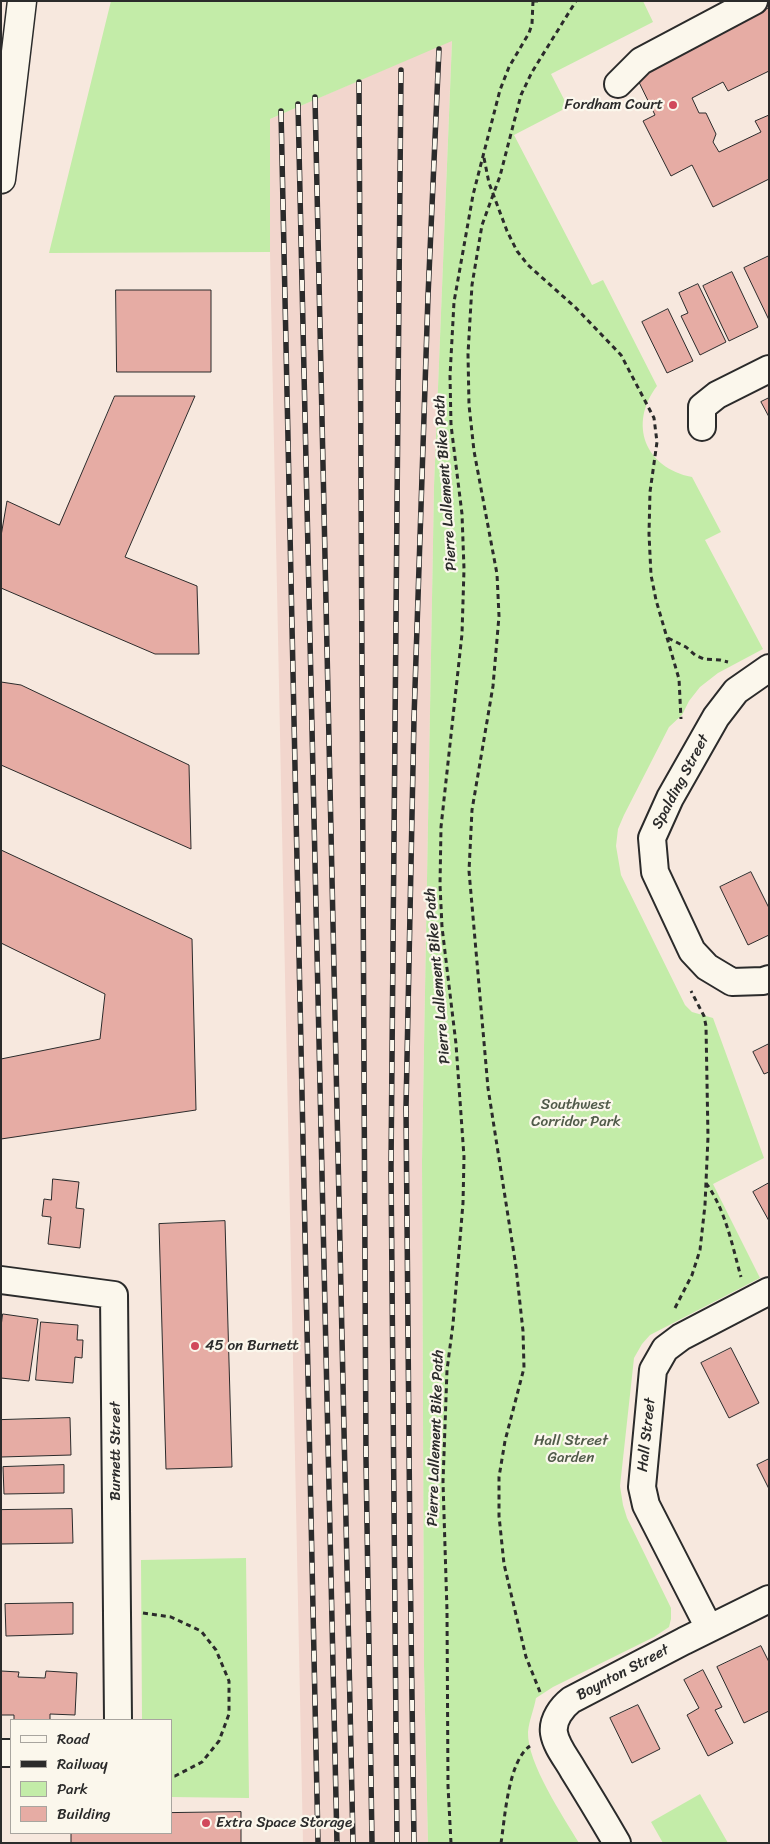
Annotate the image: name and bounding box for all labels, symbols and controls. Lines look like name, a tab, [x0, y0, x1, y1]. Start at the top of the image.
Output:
place label: Fordham Court	[565, 96, 663, 114]
marker: Fordham Court	[667, 99, 679, 111]
street label: Pierre Lallement Bike Path	[431, 394, 461, 572]
street label: Spalding Street	[649, 732, 713, 832]
street label: Pierre Lallement Bike Path	[421, 887, 455, 1065]
park label: Southwest Corridor Park	[531, 1096, 621, 1131]
place label: 45 on Burnett	[205, 1337, 299, 1355]
marker: 45 on Burnett	[189, 1340, 201, 1352]
street label: Pierre Lallement Bike Path	[424, 1349, 448, 1527]
street label: Hall Street	[634, 1397, 660, 1473]
street label: Burnett Street	[107, 1401, 125, 1501]
park label: Hall Street Garden	[534, 1432, 608, 1467]
street label: Boynton Street	[574, 1641, 672, 1705]
legend	[10, 1719, 172, 1834]
text: Road	[57, 1726, 89, 1752]
text: Railway	[57, 1751, 108, 1777]
text: Park	[57, 1776, 88, 1802]
text: Building	[57, 1801, 111, 1827]
place label: Extra Space Storage	[216, 1814, 352, 1832]
marker: Extra Space Storage	[200, 1817, 212, 1829]

